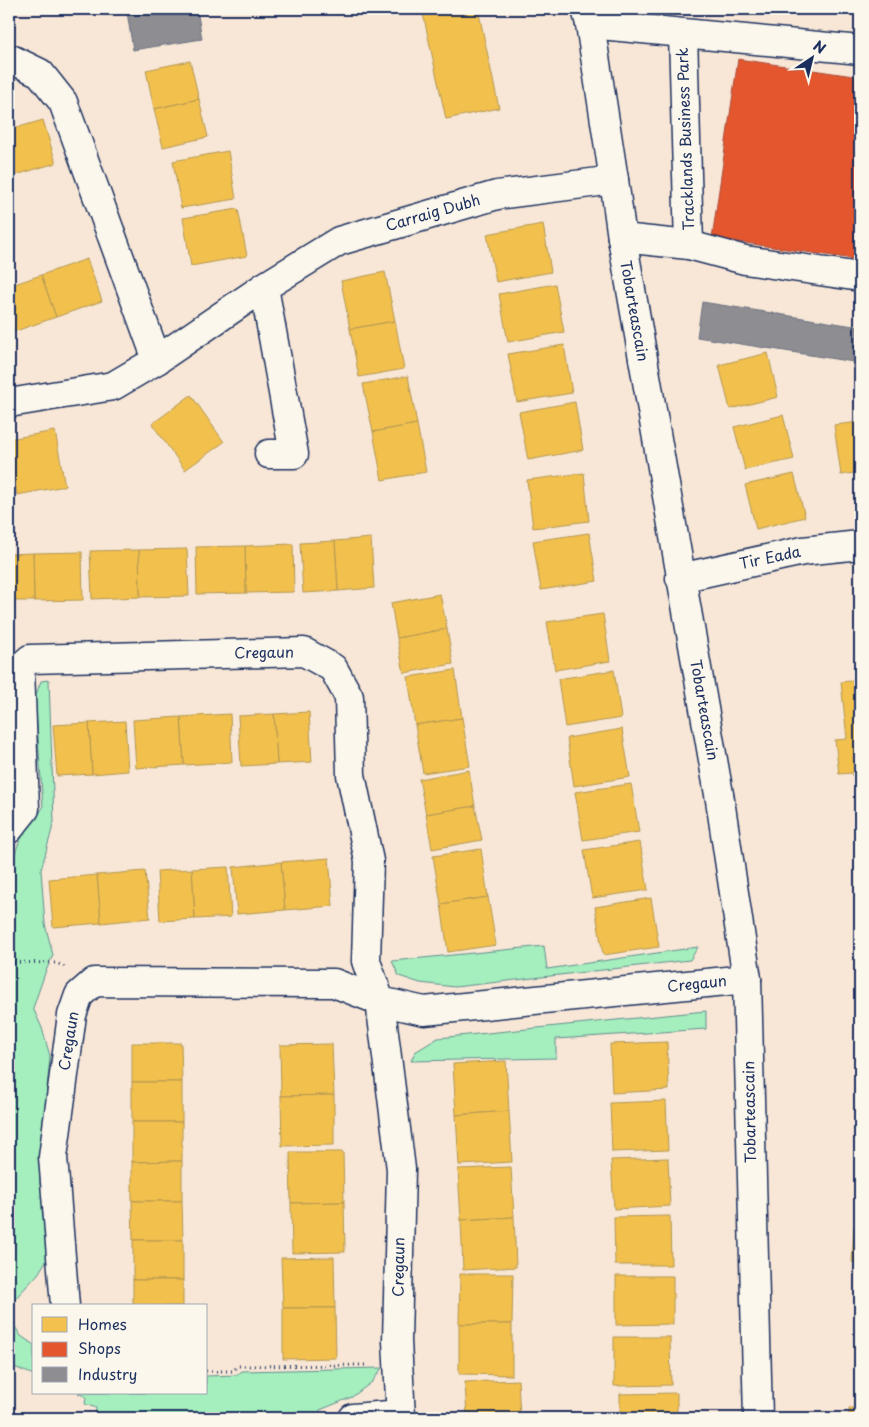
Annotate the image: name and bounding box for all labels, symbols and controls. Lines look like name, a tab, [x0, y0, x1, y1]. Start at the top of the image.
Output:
north arrow	[786, 32, 836, 82]
text: N	[809, 35, 830, 59]
street label: Tracklands Business Park	[670, 47, 699, 231]
street label: Carraig Dubh	[383, 187, 483, 236]
street label: Tobarteascain	[615, 258, 656, 363]
street label: Tir Eada	[737, 539, 802, 574]
street label: Cregaun	[234, 639, 294, 664]
street label: Tobarteascain	[685, 657, 726, 762]
street label: Cregaun	[666, 968, 728, 997]
street label: Cregaun	[51, 1010, 84, 1072]
street label: Tobarteascain	[736, 1061, 761, 1163]
street label: Cregaun	[385, 1237, 410, 1297]
legend	[32, 1304, 208, 1394]
text: Homes	[78, 1312, 127, 1335]
text: Shops	[78, 1336, 121, 1359]
text: Industry	[78, 1362, 137, 1385]

